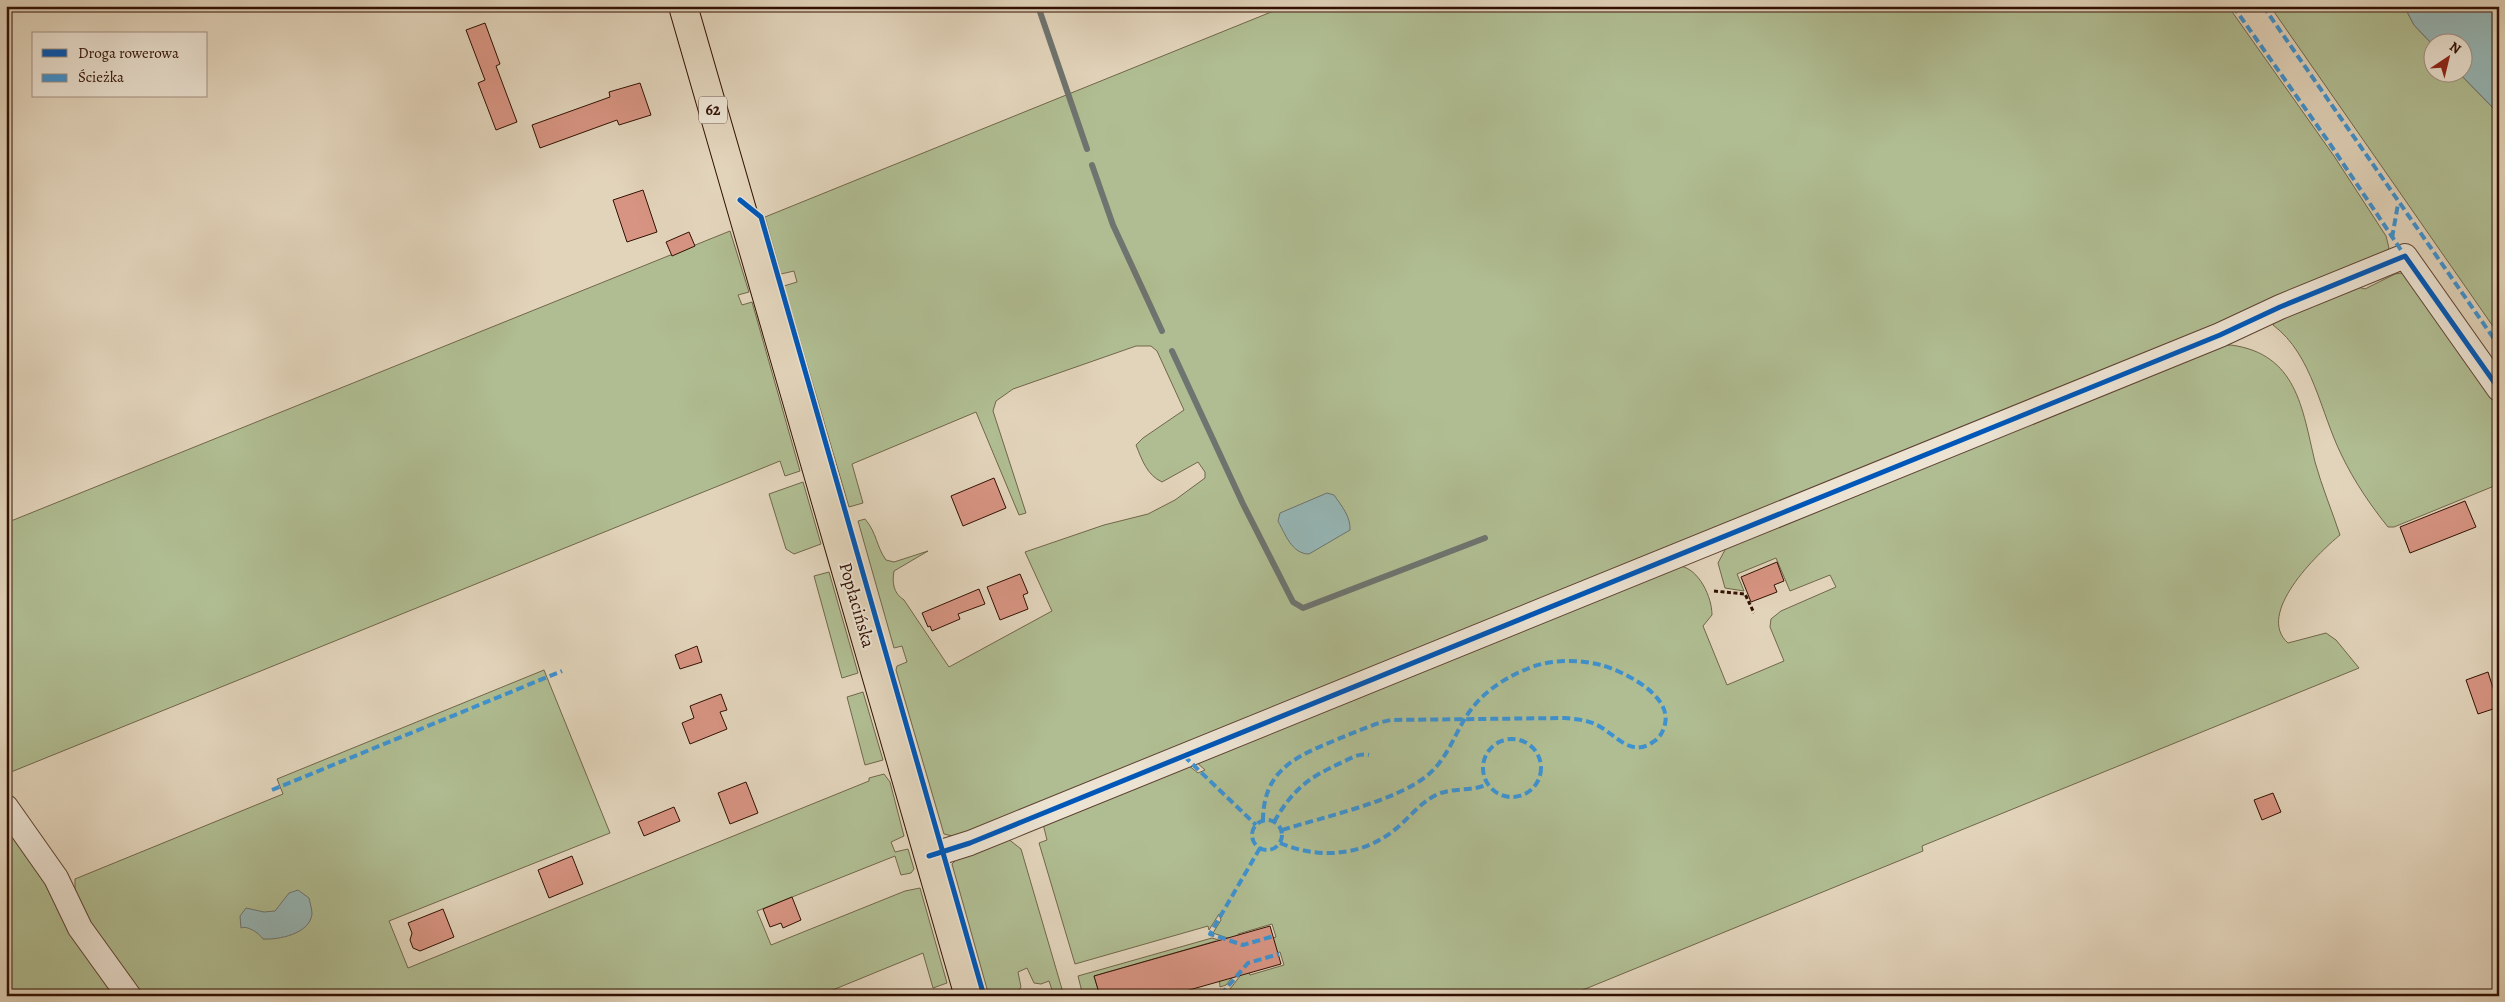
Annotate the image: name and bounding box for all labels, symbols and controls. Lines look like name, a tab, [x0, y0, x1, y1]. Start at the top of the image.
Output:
legend	[32, 32, 208, 98]
north arrow	[2422, 32, 2472, 82]
text: N	[2446, 37, 2465, 58]
text: Droga rowerowa	[78, 43, 179, 63]
text: Ścieżka	[78, 67, 124, 87]
road number: 62	[699, 96, 727, 124]
street label: Popłacińska	[833, 559, 881, 651]

